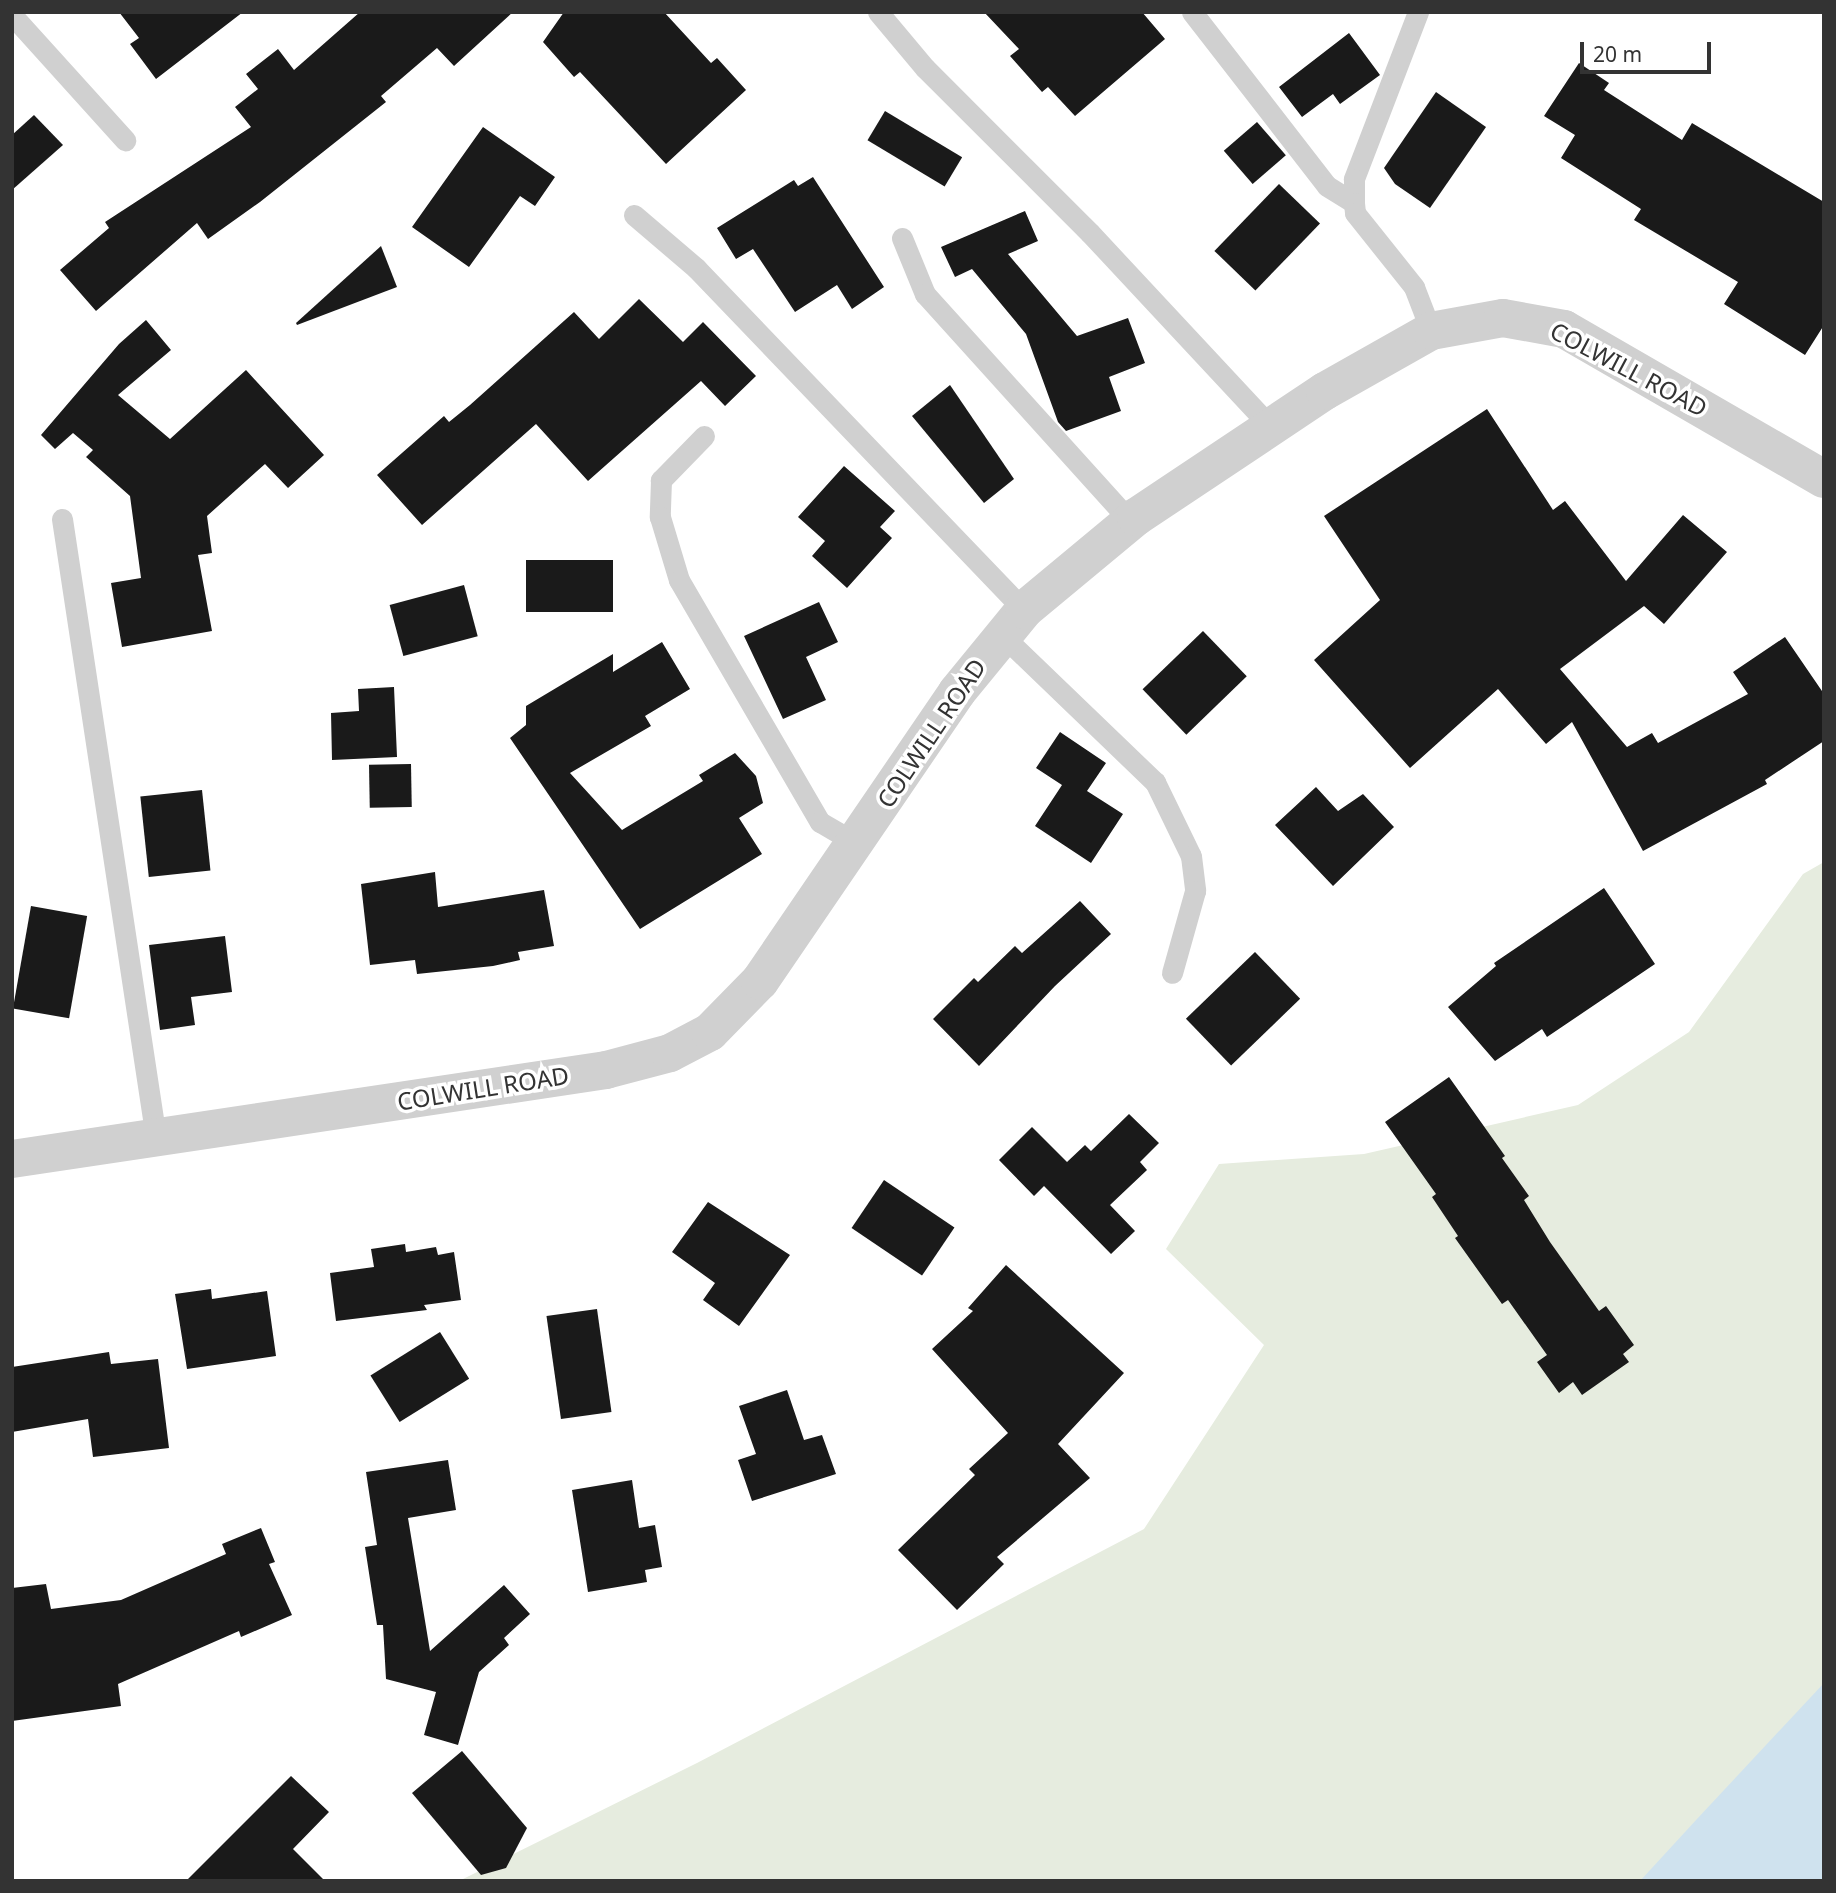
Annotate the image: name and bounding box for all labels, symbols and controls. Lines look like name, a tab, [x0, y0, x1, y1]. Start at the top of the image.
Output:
scale bar	[1584, 28, 1715, 72]
text: 20 m	[1593, 40, 1642, 68]
street label: COLWILL ROAD	[1546, 316, 1712, 422]
street label: COLWILL ROAD	[871, 653, 991, 813]
street label: COLWILL ROAD	[395, 1060, 571, 1116]

